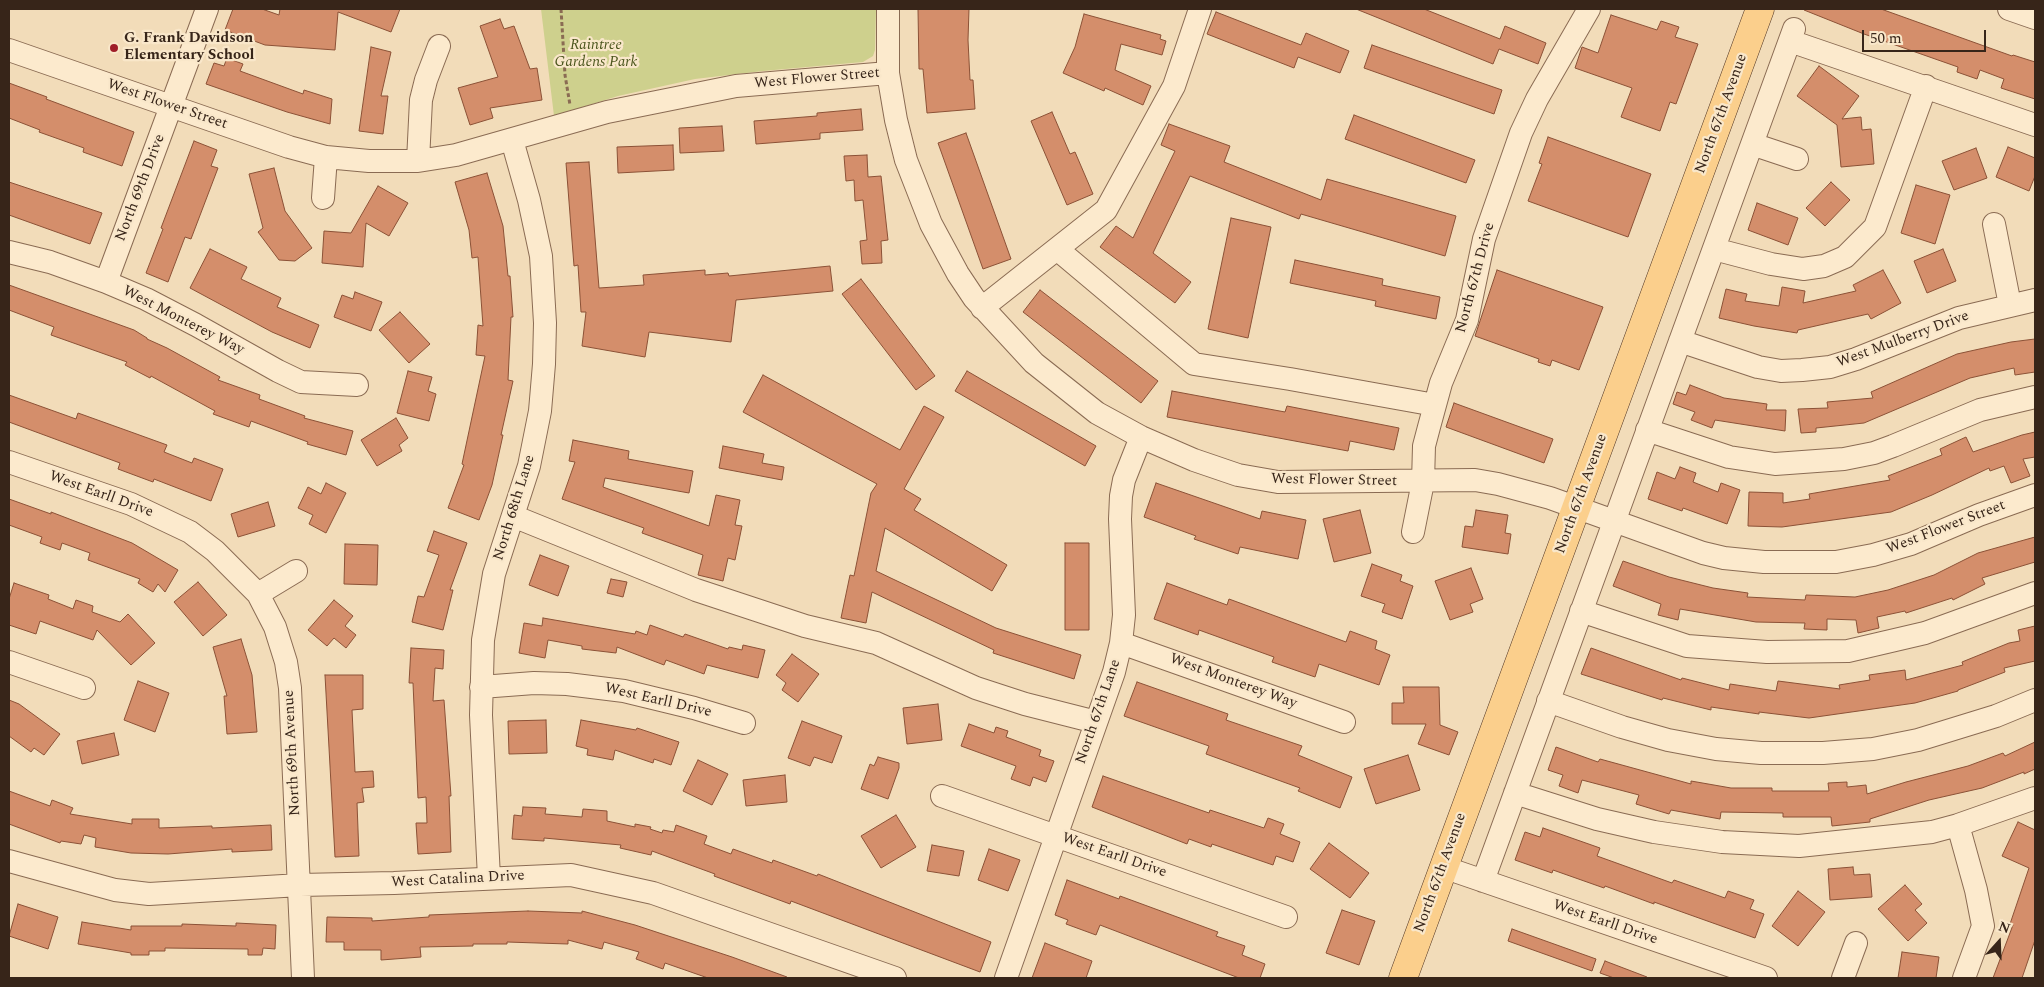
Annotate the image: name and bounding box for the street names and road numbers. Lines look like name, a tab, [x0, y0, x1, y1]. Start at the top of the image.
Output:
street label: North 67th Avenue	[1692, 52, 1752, 176]
street label: West Flower Street	[753, 65, 881, 93]
street label: West Flower Street	[104, 76, 230, 134]
street label: North 69th Drive	[112, 132, 170, 244]
street label: North 67th Drive	[1453, 221, 1499, 335]
street label: West Monterey Way	[119, 283, 247, 359]
street label: West Mulberry Drive	[1834, 308, 1972, 372]
street label: North 67th Avenue	[1552, 432, 1612, 556]
street label: North 68th Lane	[490, 453, 540, 563]
street label: West Earll Drive	[47, 468, 155, 522]
street label: West Flower Street	[1271, 471, 1397, 491]
street label: West Flower Street	[1884, 497, 2008, 559]
street label: West Monterey Way	[1167, 651, 1299, 713]
street label: North 67th Lane	[1073, 657, 1125, 767]
street label: West Earll Drive	[603, 680, 713, 722]
street label: North 69th Avenue	[281, 690, 305, 816]
street label: North 67th Avenue	[1411, 811, 1471, 935]
street label: West Earll Drive	[1059, 830, 1169, 882]
street label: West Catalina Drive	[391, 868, 525, 892]
street label: West Earll Drive	[1550, 897, 1660, 949]

